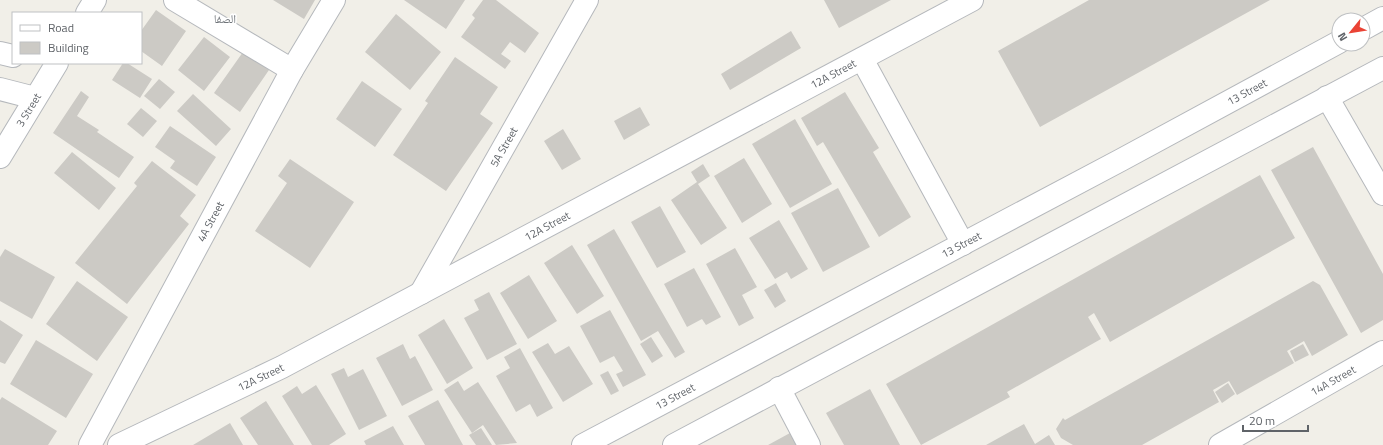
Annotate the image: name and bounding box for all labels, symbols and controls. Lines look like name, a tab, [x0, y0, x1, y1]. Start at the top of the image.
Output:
district label: الصفا	[214, 9, 236, 28]
legend	[12, 12, 142, 64]
north arrow	[1331, 12, 1371, 52]
text: Road	[48, 18, 74, 37]
text: N	[1334, 30, 1351, 44]
text: Building	[48, 38, 89, 57]
street label: 12A Street	[807, 55, 859, 93]
street label: 13 Street	[1224, 74, 1270, 109]
street label: 3 Street	[12, 90, 45, 130]
street label: 5A Street	[486, 124, 522, 170]
street label: 4A Street	[193, 198, 228, 244]
street label: 12A Street	[521, 207, 573, 245]
street label: 13 Street	[938, 227, 984, 262]
street label: 12A Street	[235, 359, 287, 395]
street label: 14A Street	[1307, 361, 1359, 400]
street label: 13 Street	[652, 379, 698, 413]
scale bar	[1243, 407, 1308, 433]
text: 20 m	[1249, 411, 1275, 430]

